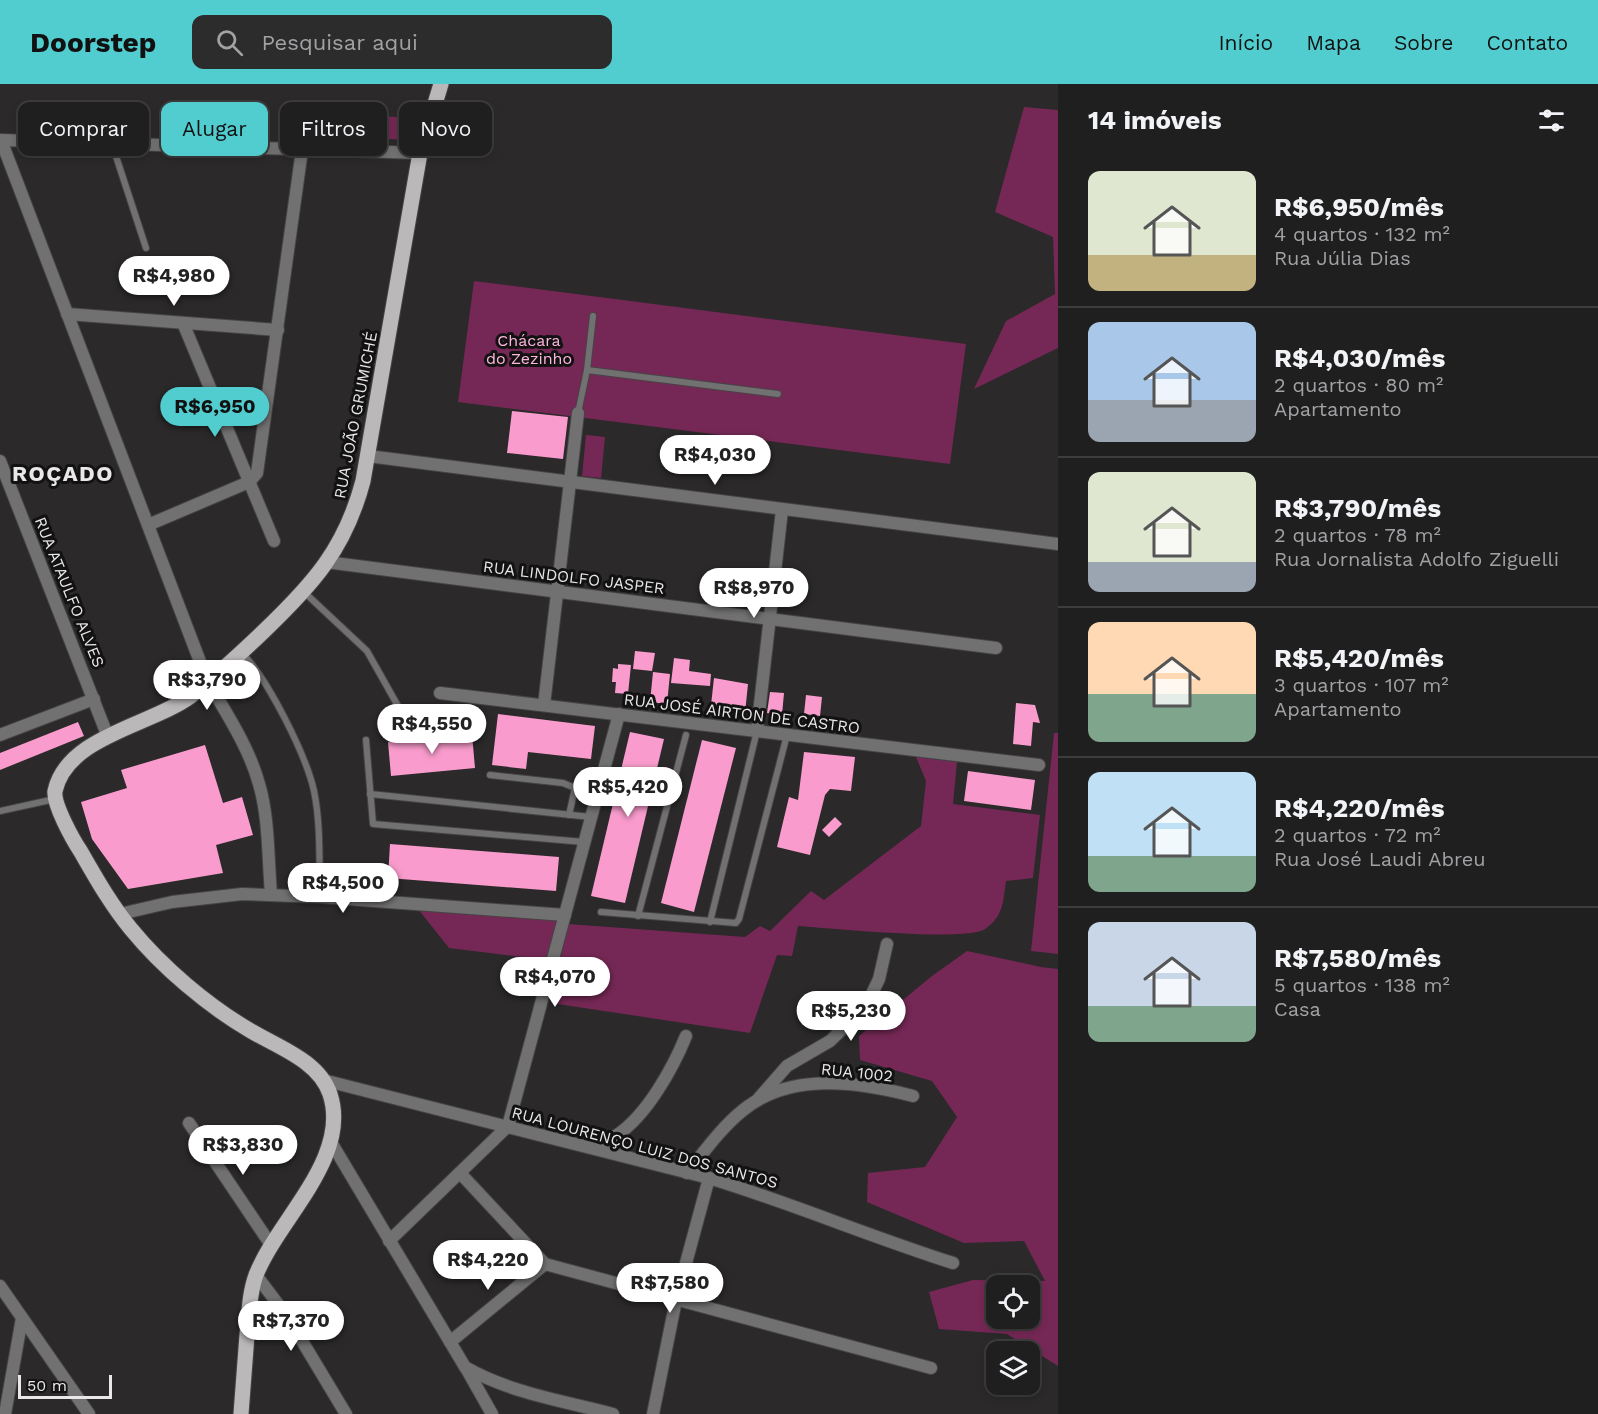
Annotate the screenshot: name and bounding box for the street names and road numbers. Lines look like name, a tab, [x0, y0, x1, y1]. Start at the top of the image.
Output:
street label: RUA JOÃO GRUMICHÉ	[330, 330, 381, 500]
street label: RUA ATAULFO ALVES	[31, 514, 108, 670]
street label: RUA LINDOLFO JASPER	[482, 557, 666, 598]
street label: RUA JOSÉ AIRTON DE CASTRO	[623, 690, 861, 737]
street label: RUA 1002	[820, 1059, 894, 1086]
street label: RUA LOURENÇO LUIZ DOS SANTOS	[510, 1103, 780, 1192]

